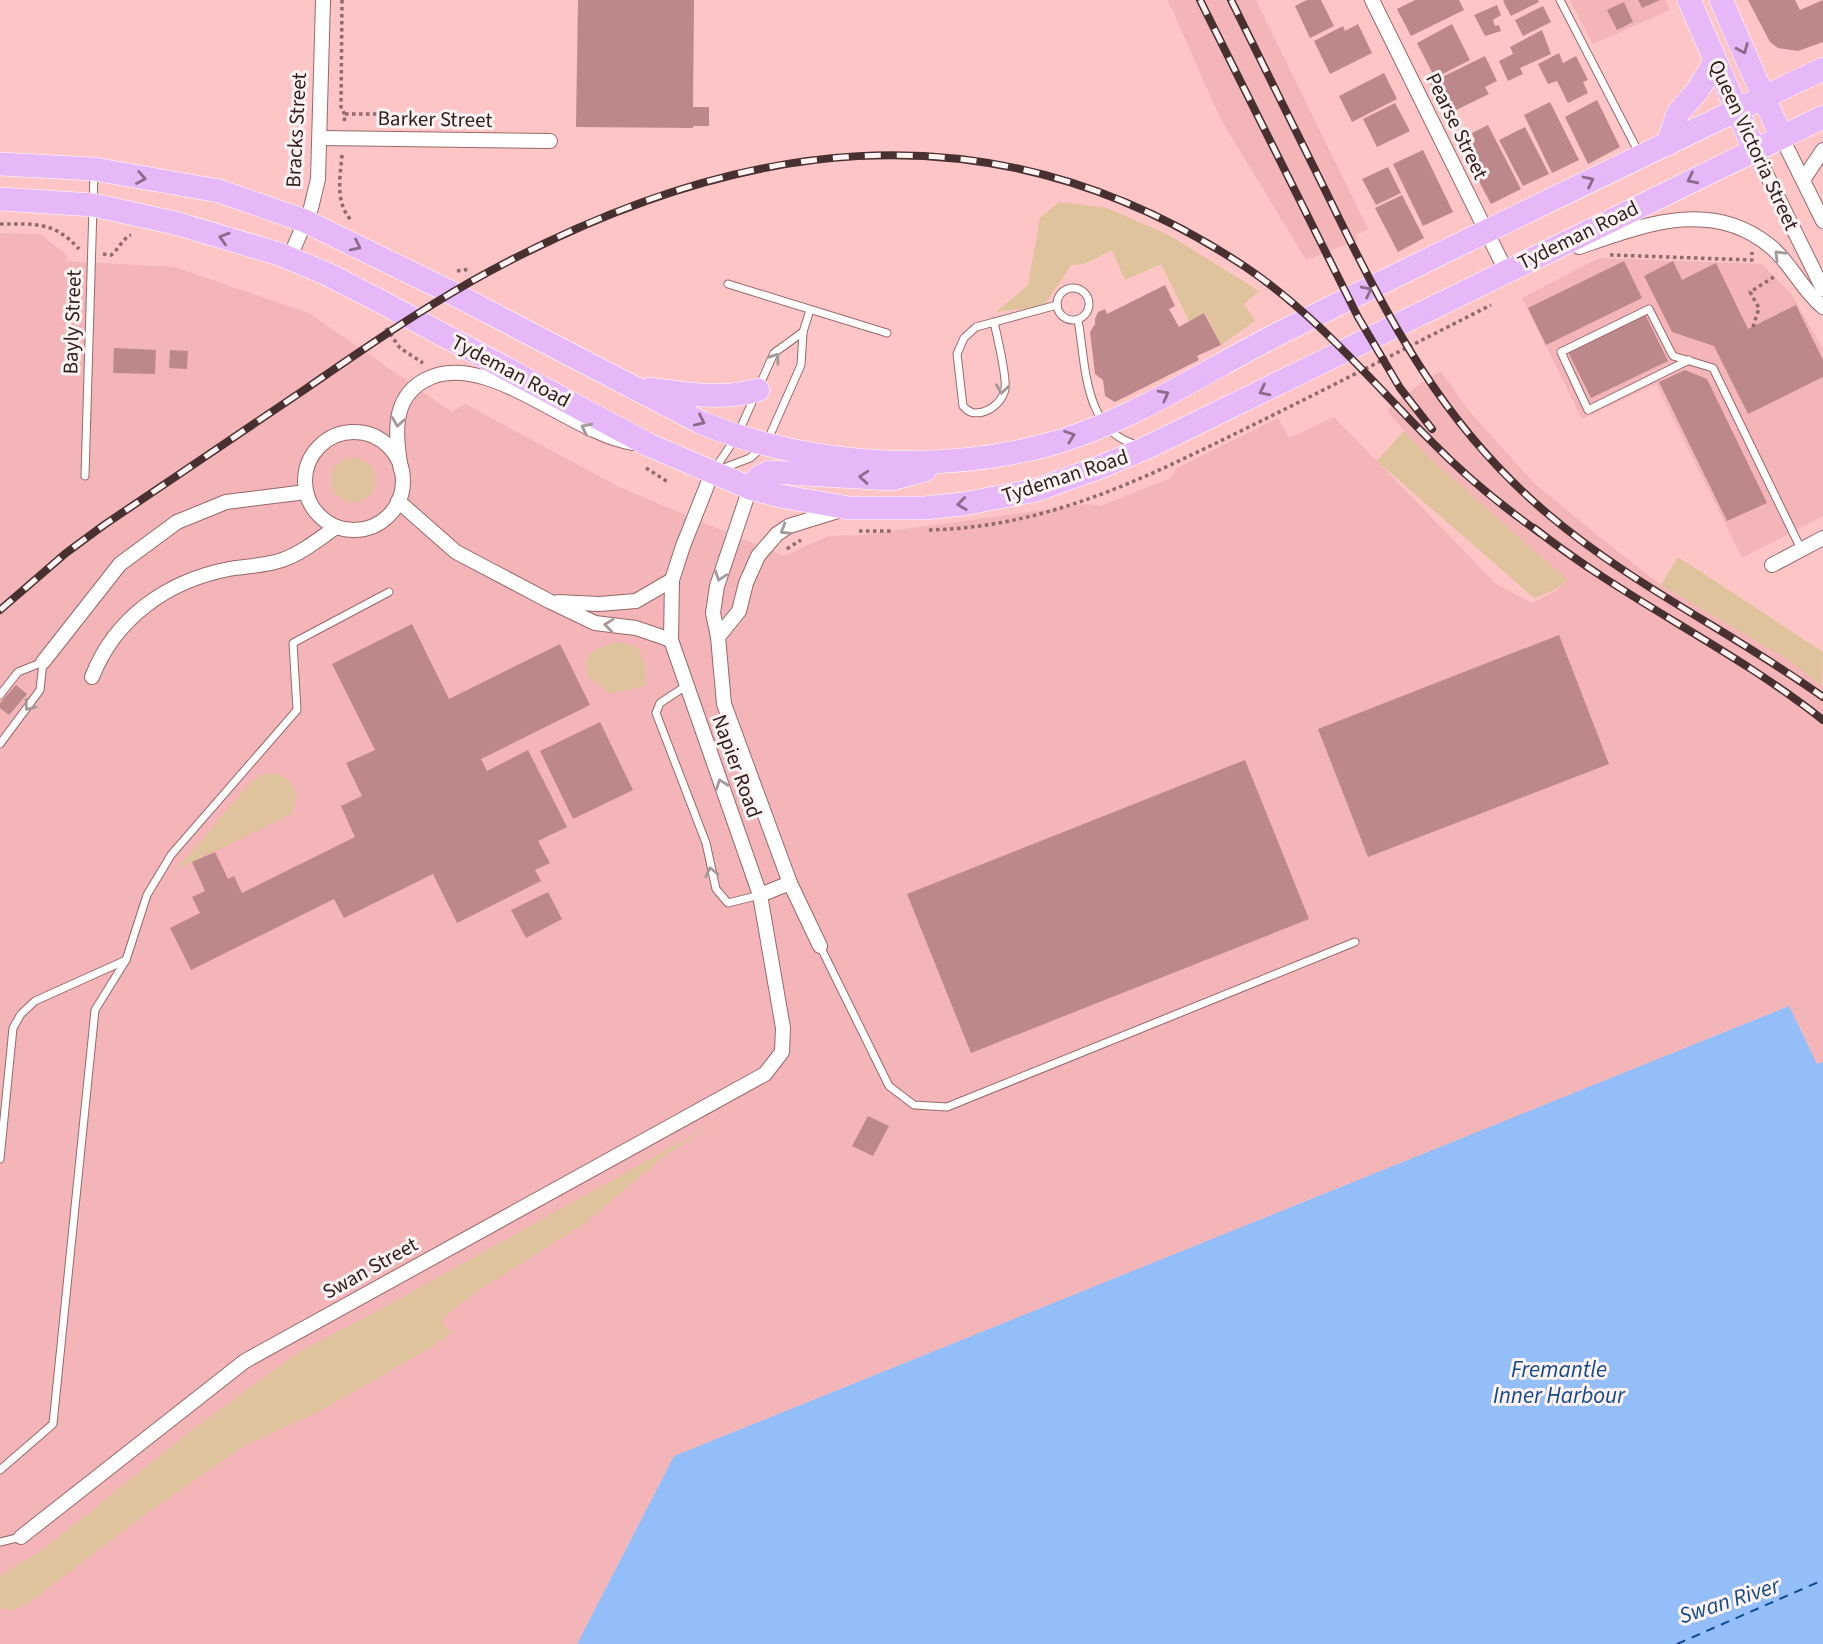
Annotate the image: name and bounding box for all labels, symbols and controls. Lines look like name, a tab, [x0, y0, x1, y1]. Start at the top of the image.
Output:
one-way arrow	[1735, 41, 1749, 54]
street label: Queen Victoria Street	[1701, 55, 1807, 235]
street label: Pearse Street	[1418, 68, 1496, 184]
street label: Bracks Street	[278, 72, 314, 188]
street label: Barker Street	[377, 103, 493, 135]
one-way arrow	[135, 169, 147, 184]
one-way arrow	[1687, 171, 1699, 185]
one-way arrow	[1582, 176, 1594, 190]
street label: Tydeman Road	[1512, 193, 1644, 277]
one-way arrow	[219, 231, 231, 246]
one-way arrow	[349, 238, 361, 252]
one-way arrow	[1774, 251, 1787, 264]
street label: Bayly Street	[55, 269, 89, 375]
one-way arrow	[1360, 286, 1372, 300]
street label: Tydeman Road	[446, 327, 576, 415]
one-way arrow	[766, 352, 779, 365]
one-way arrow	[994, 383, 1009, 395]
one-way arrow	[1259, 383, 1271, 397]
one-way arrow	[1157, 390, 1170, 403]
one-way arrow	[693, 413, 705, 427]
one-way arrow	[391, 416, 406, 428]
one-way arrow	[581, 423, 593, 437]
one-way arrow	[1064, 431, 1076, 445]
street label: Tydeman Road	[998, 441, 1132, 511]
one-way arrow	[858, 470, 869, 485]
one-way arrow	[956, 497, 968, 512]
one-way arrow	[780, 522, 793, 535]
one-way arrow	[714, 569, 728, 581]
one-way arrow	[603, 617, 615, 632]
one-way arrow	[24, 698, 37, 711]
street label: Napier Road	[704, 710, 770, 822]
one-way arrow	[716, 779, 730, 791]
one-way arrow	[705, 866, 720, 878]
street label: Swan Street	[317, 1229, 423, 1307]
water label: Fremantle Inner Harbour	[1493, 1353, 1626, 1412]
water label: Swan River	[1675, 1568, 1785, 1632]

